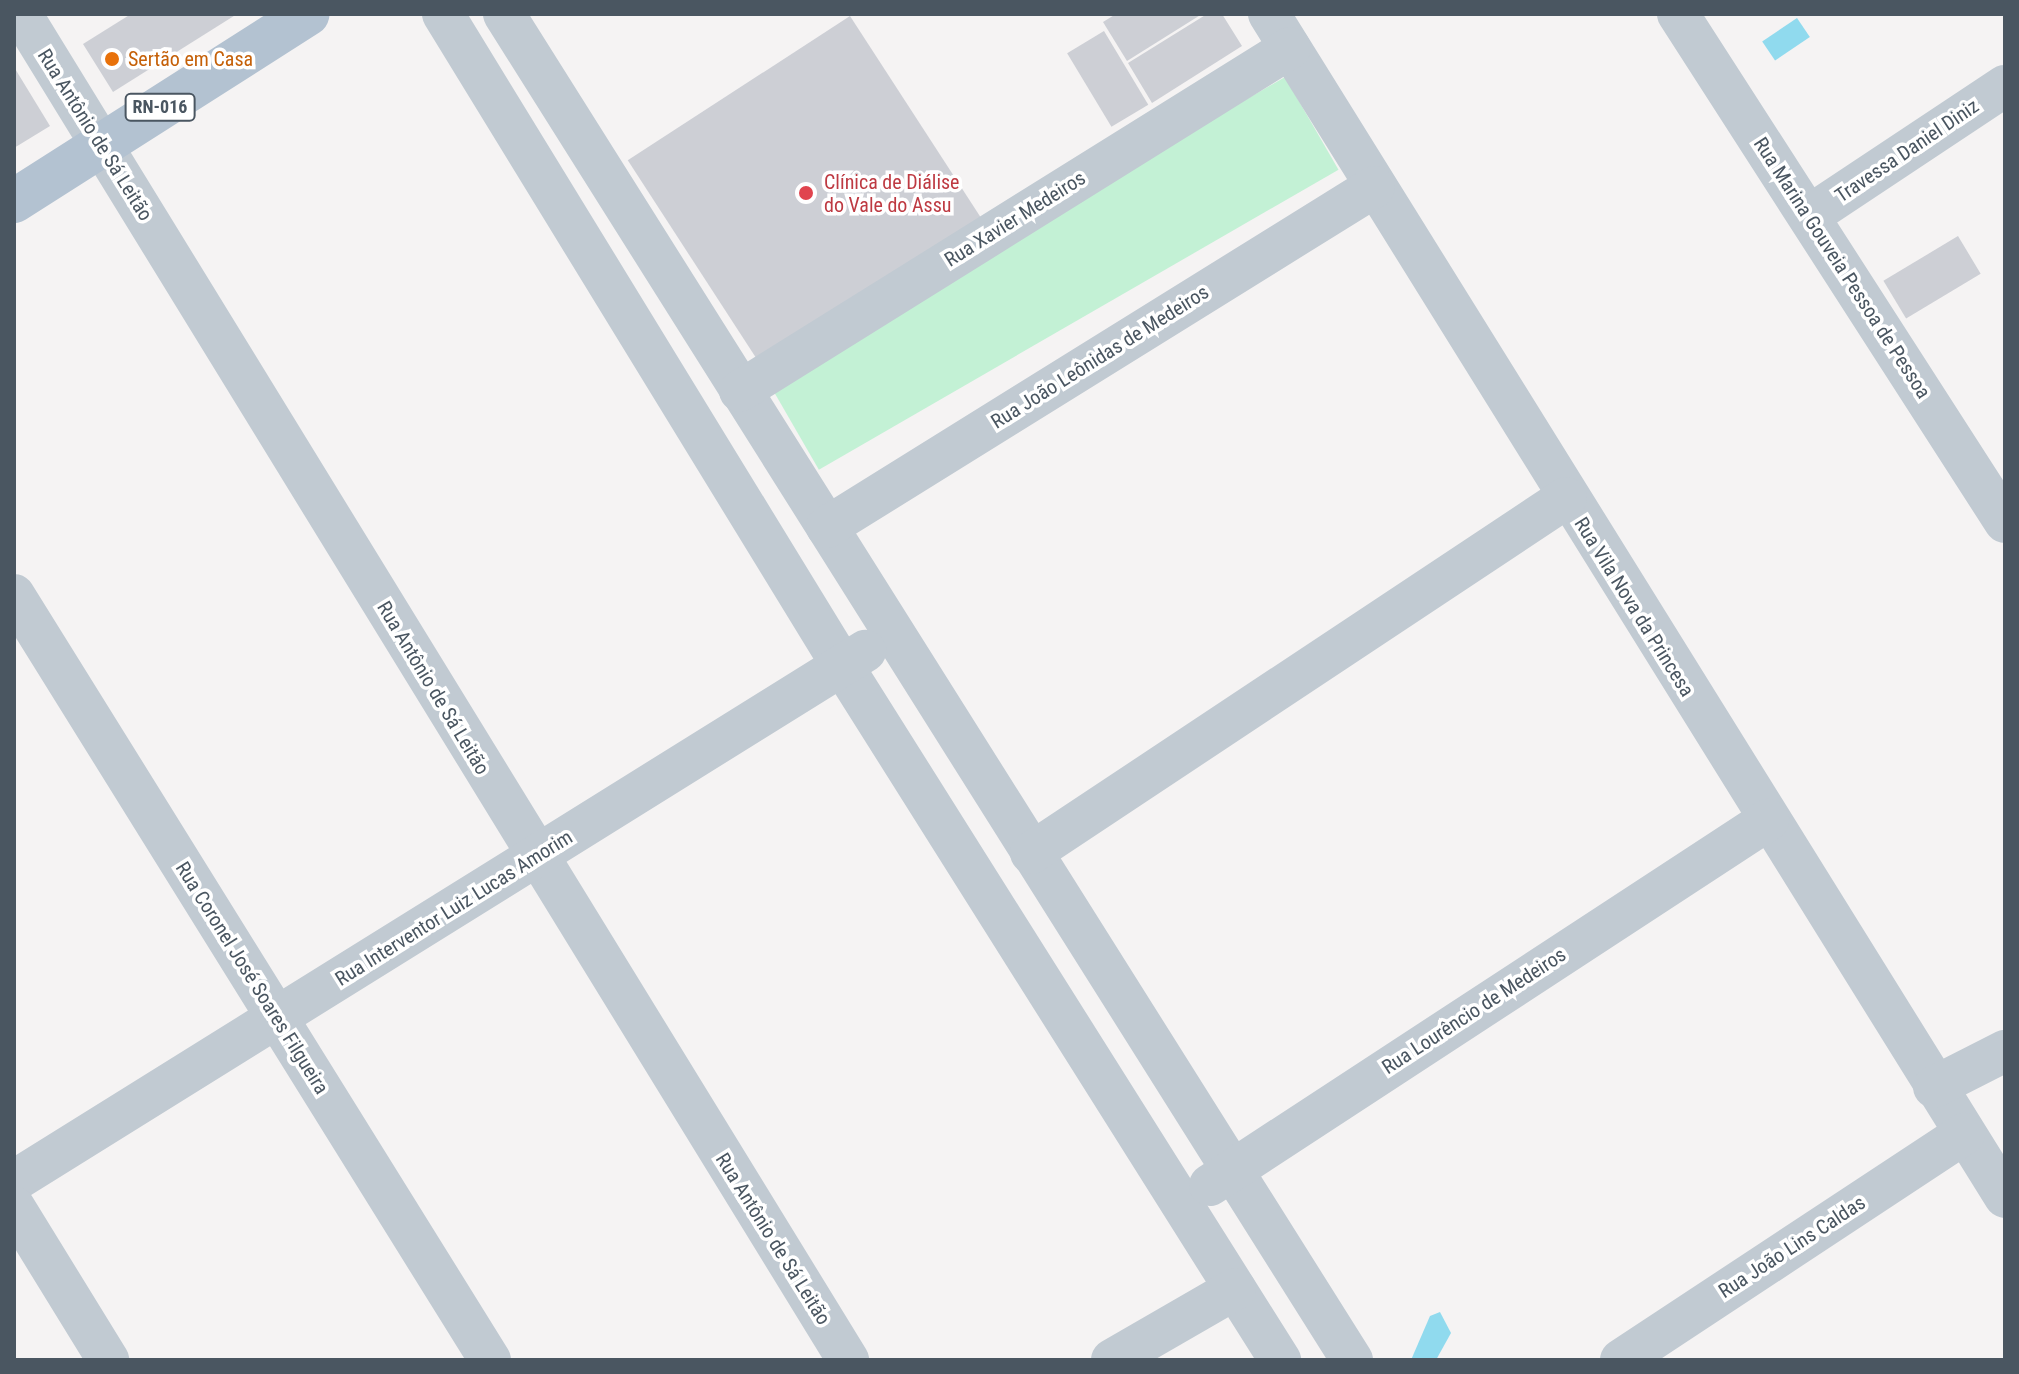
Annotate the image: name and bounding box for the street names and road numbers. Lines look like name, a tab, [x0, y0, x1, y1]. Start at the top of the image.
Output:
street label: Rua Antônio de Sá Leitão	[32, 45, 158, 225]
road number: RN-016	[124, 93, 196, 121]
street label: Travessa Daniel Diniz	[1831, 94, 1983, 208]
street label: Rua Marina Gouveia Pessoa de Pessoa	[1748, 133, 1936, 403]
street label: Rua Xavier Medeiros	[940, 166, 1090, 272]
street label: Rua João Leônidas de Medeiros	[987, 280, 1213, 434]
street label: Rua Vila Nova da Princesa	[1569, 513, 1699, 701]
street label: Rua Antônio de Sá Leitão	[372, 597, 494, 779]
street label: Rua Interventor Luiz Lucas Amorim	[331, 825, 577, 991]
street label: Rua Coronel José Soares Filgueira	[170, 857, 334, 1099]
street label: Rua Lourêncio de Medeiros	[1378, 943, 1570, 1079]
street label: Rua Antônio de Sá Leitão	[710, 1149, 836, 1329]
street label: Rua João Lins Caldas	[1714, 1191, 1870, 1303]

